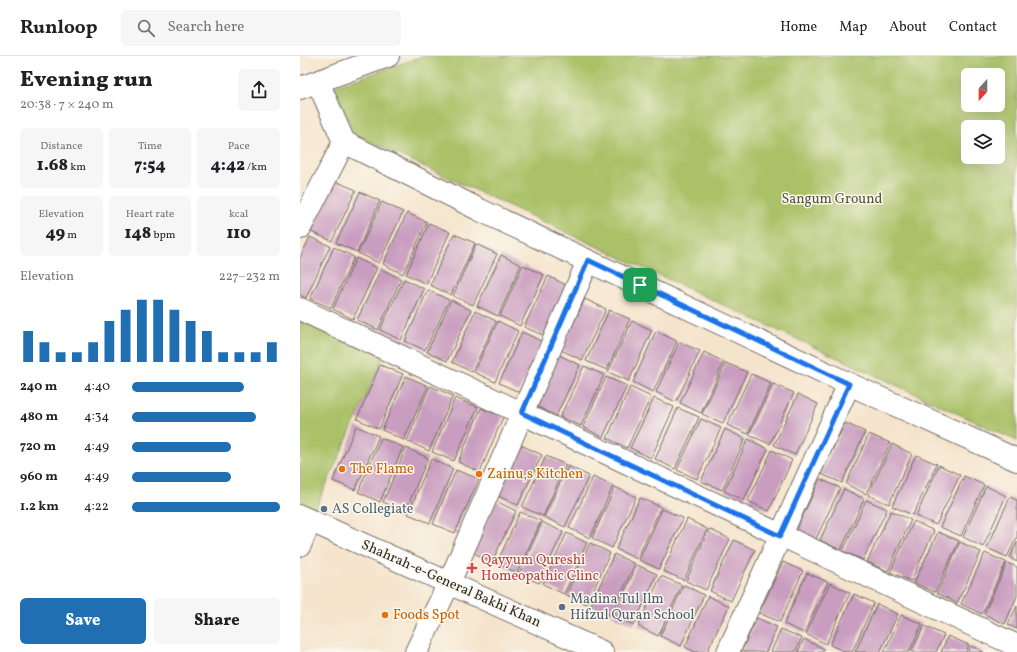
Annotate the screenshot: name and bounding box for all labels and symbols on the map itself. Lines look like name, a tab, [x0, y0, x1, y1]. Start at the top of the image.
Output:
north arrow	[961, 68, 1005, 112]
park label: Sangum Ground	[782, 190, 883, 209]
pin	[623, 268, 657, 302]
place label: The Flame	[350, 460, 414, 479]
marker: The Flame	[337, 464, 347, 474]
place label: Zainu,s Kitchen	[487, 465, 583, 484]
marker: Zainu,s Kitchen	[474, 469, 484, 479]
place label: AS Collegiate	[332, 500, 414, 519]
marker: AS Collegiate	[319, 504, 329, 514]
street label: Shahrah-e-General Bakhi Khan	[358, 536, 544, 632]
place label: Qayyum Qureshi Homeopathic Clinc	[481, 551, 599, 586]
marker: Qayyum Qureshi Homeopathic Clinc	[466, 562, 478, 574]
place label: Madina Tul Ilm Hifzul Quran School	[570, 590, 695, 625]
marker: Madina Tul Ilm Hifzul Quran School	[557, 602, 567, 612]
place label: Foods Spot	[393, 606, 460, 625]
marker: Foods Spot	[380, 610, 390, 620]

